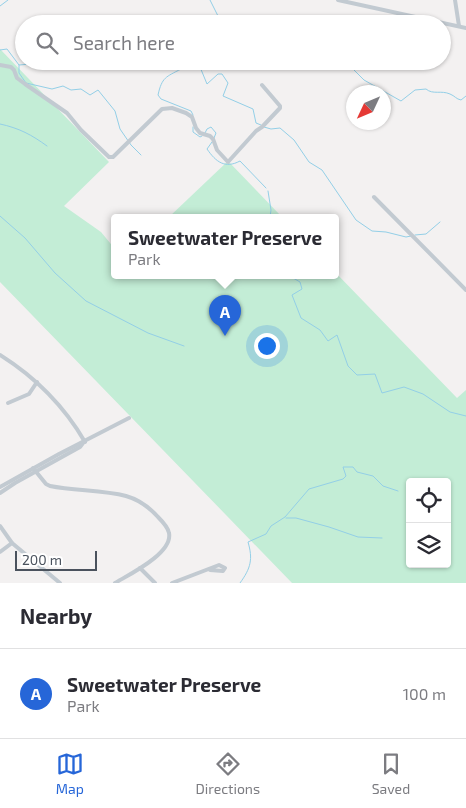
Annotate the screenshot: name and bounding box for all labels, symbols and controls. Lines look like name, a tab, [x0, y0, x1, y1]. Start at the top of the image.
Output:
search box	[15, 15, 451, 70]
icon: search	[33, 29, 61, 57]
text: Search here	[73, 31, 175, 54]
north arrow	[346, 85, 391, 130]
popup	[111, 214, 339, 279]
text: Sweetwater Preserve	[128, 226, 322, 249]
text: Park	[128, 249, 161, 268]
pin: A	[209, 295, 241, 336]
your location	[254, 333, 280, 359]
map controls	[406, 478, 451, 568]
button: locate	[406, 478, 451, 523]
button: layers	[406, 523, 451, 568]
scale bar	[15, 548, 98, 571]
text: 200 m	[22, 551, 62, 568]
text: Nearby	[20, 603, 92, 628]
text: Sweetwater Preserve	[67, 673, 261, 696]
text: A	[31, 684, 41, 703]
text: 100 m	[403, 684, 446, 703]
text: Park	[67, 696, 100, 715]
tab: Map	[56, 750, 84, 797]
tab: Directions	[196, 750, 260, 797]
tab: Saved	[372, 750, 410, 797]

